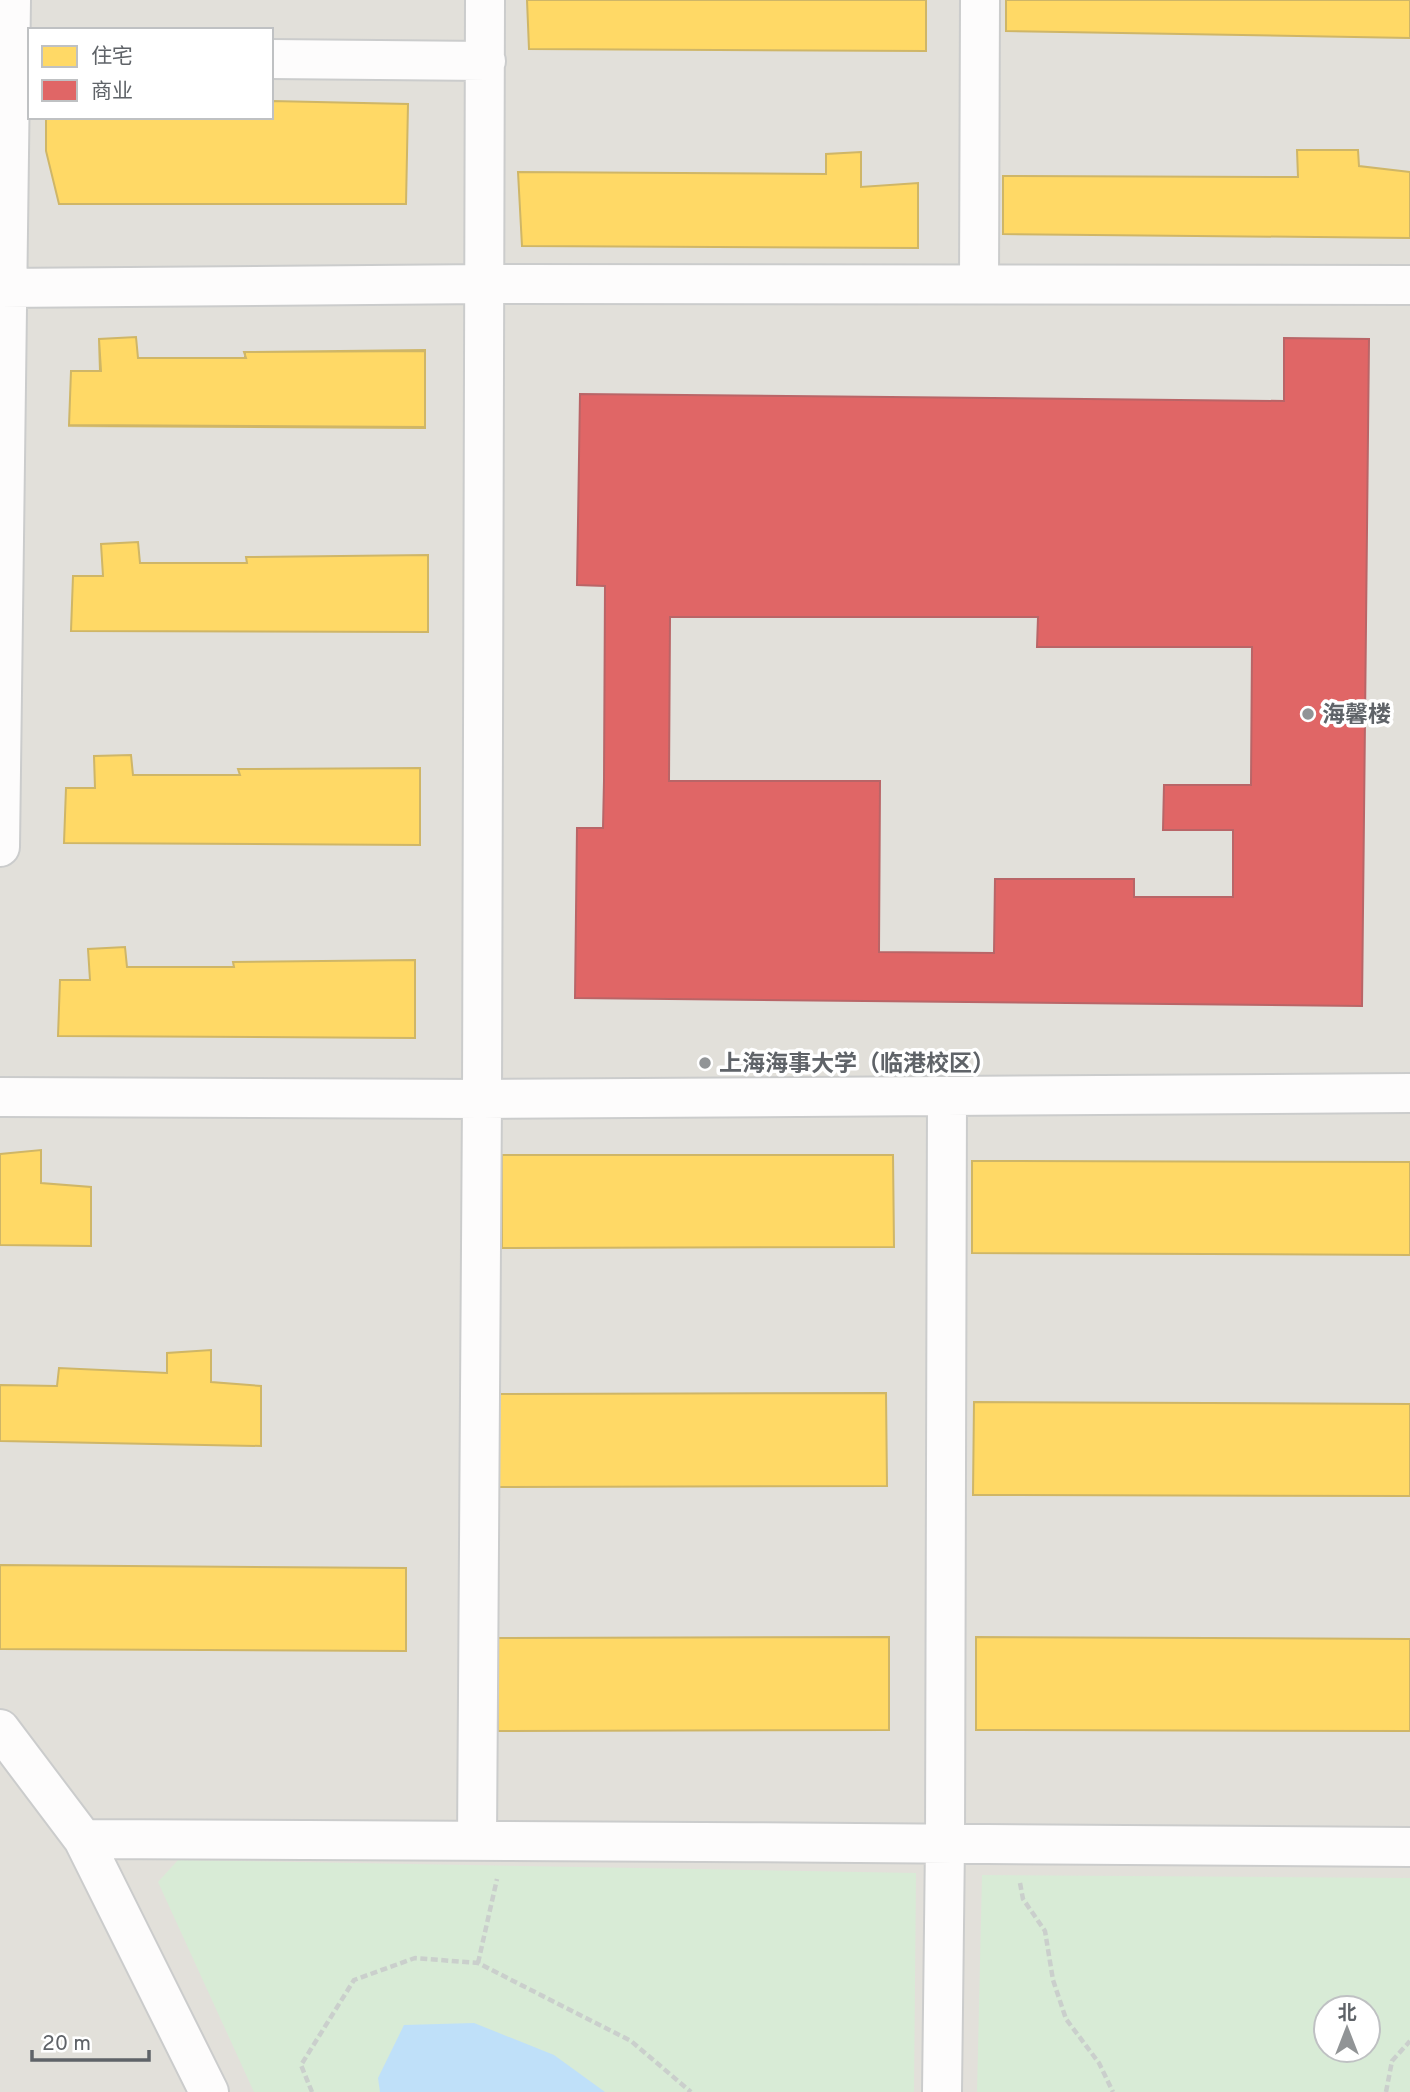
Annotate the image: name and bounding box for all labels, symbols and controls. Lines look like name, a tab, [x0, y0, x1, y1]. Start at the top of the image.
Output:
legend	[28, 28, 273, 119]
text: 住宅	[91, 44, 133, 71]
text: 商业	[91, 79, 133, 106]
place label: 海馨楼	[1322, 702, 1391, 731]
marker: 海馨楼	[1300, 706, 1316, 722]
place label: 上海海事大学（临港校区）	[719, 1051, 995, 1080]
marker: 上海海事大学（临港校区）	[697, 1055, 713, 1071]
north arrow	[1312, 1994, 1382, 2064]
text: 北	[1337, 2002, 1357, 2026]
scale bar	[32, 2018, 149, 2062]
text: 20 m	[42, 2031, 91, 2058]

